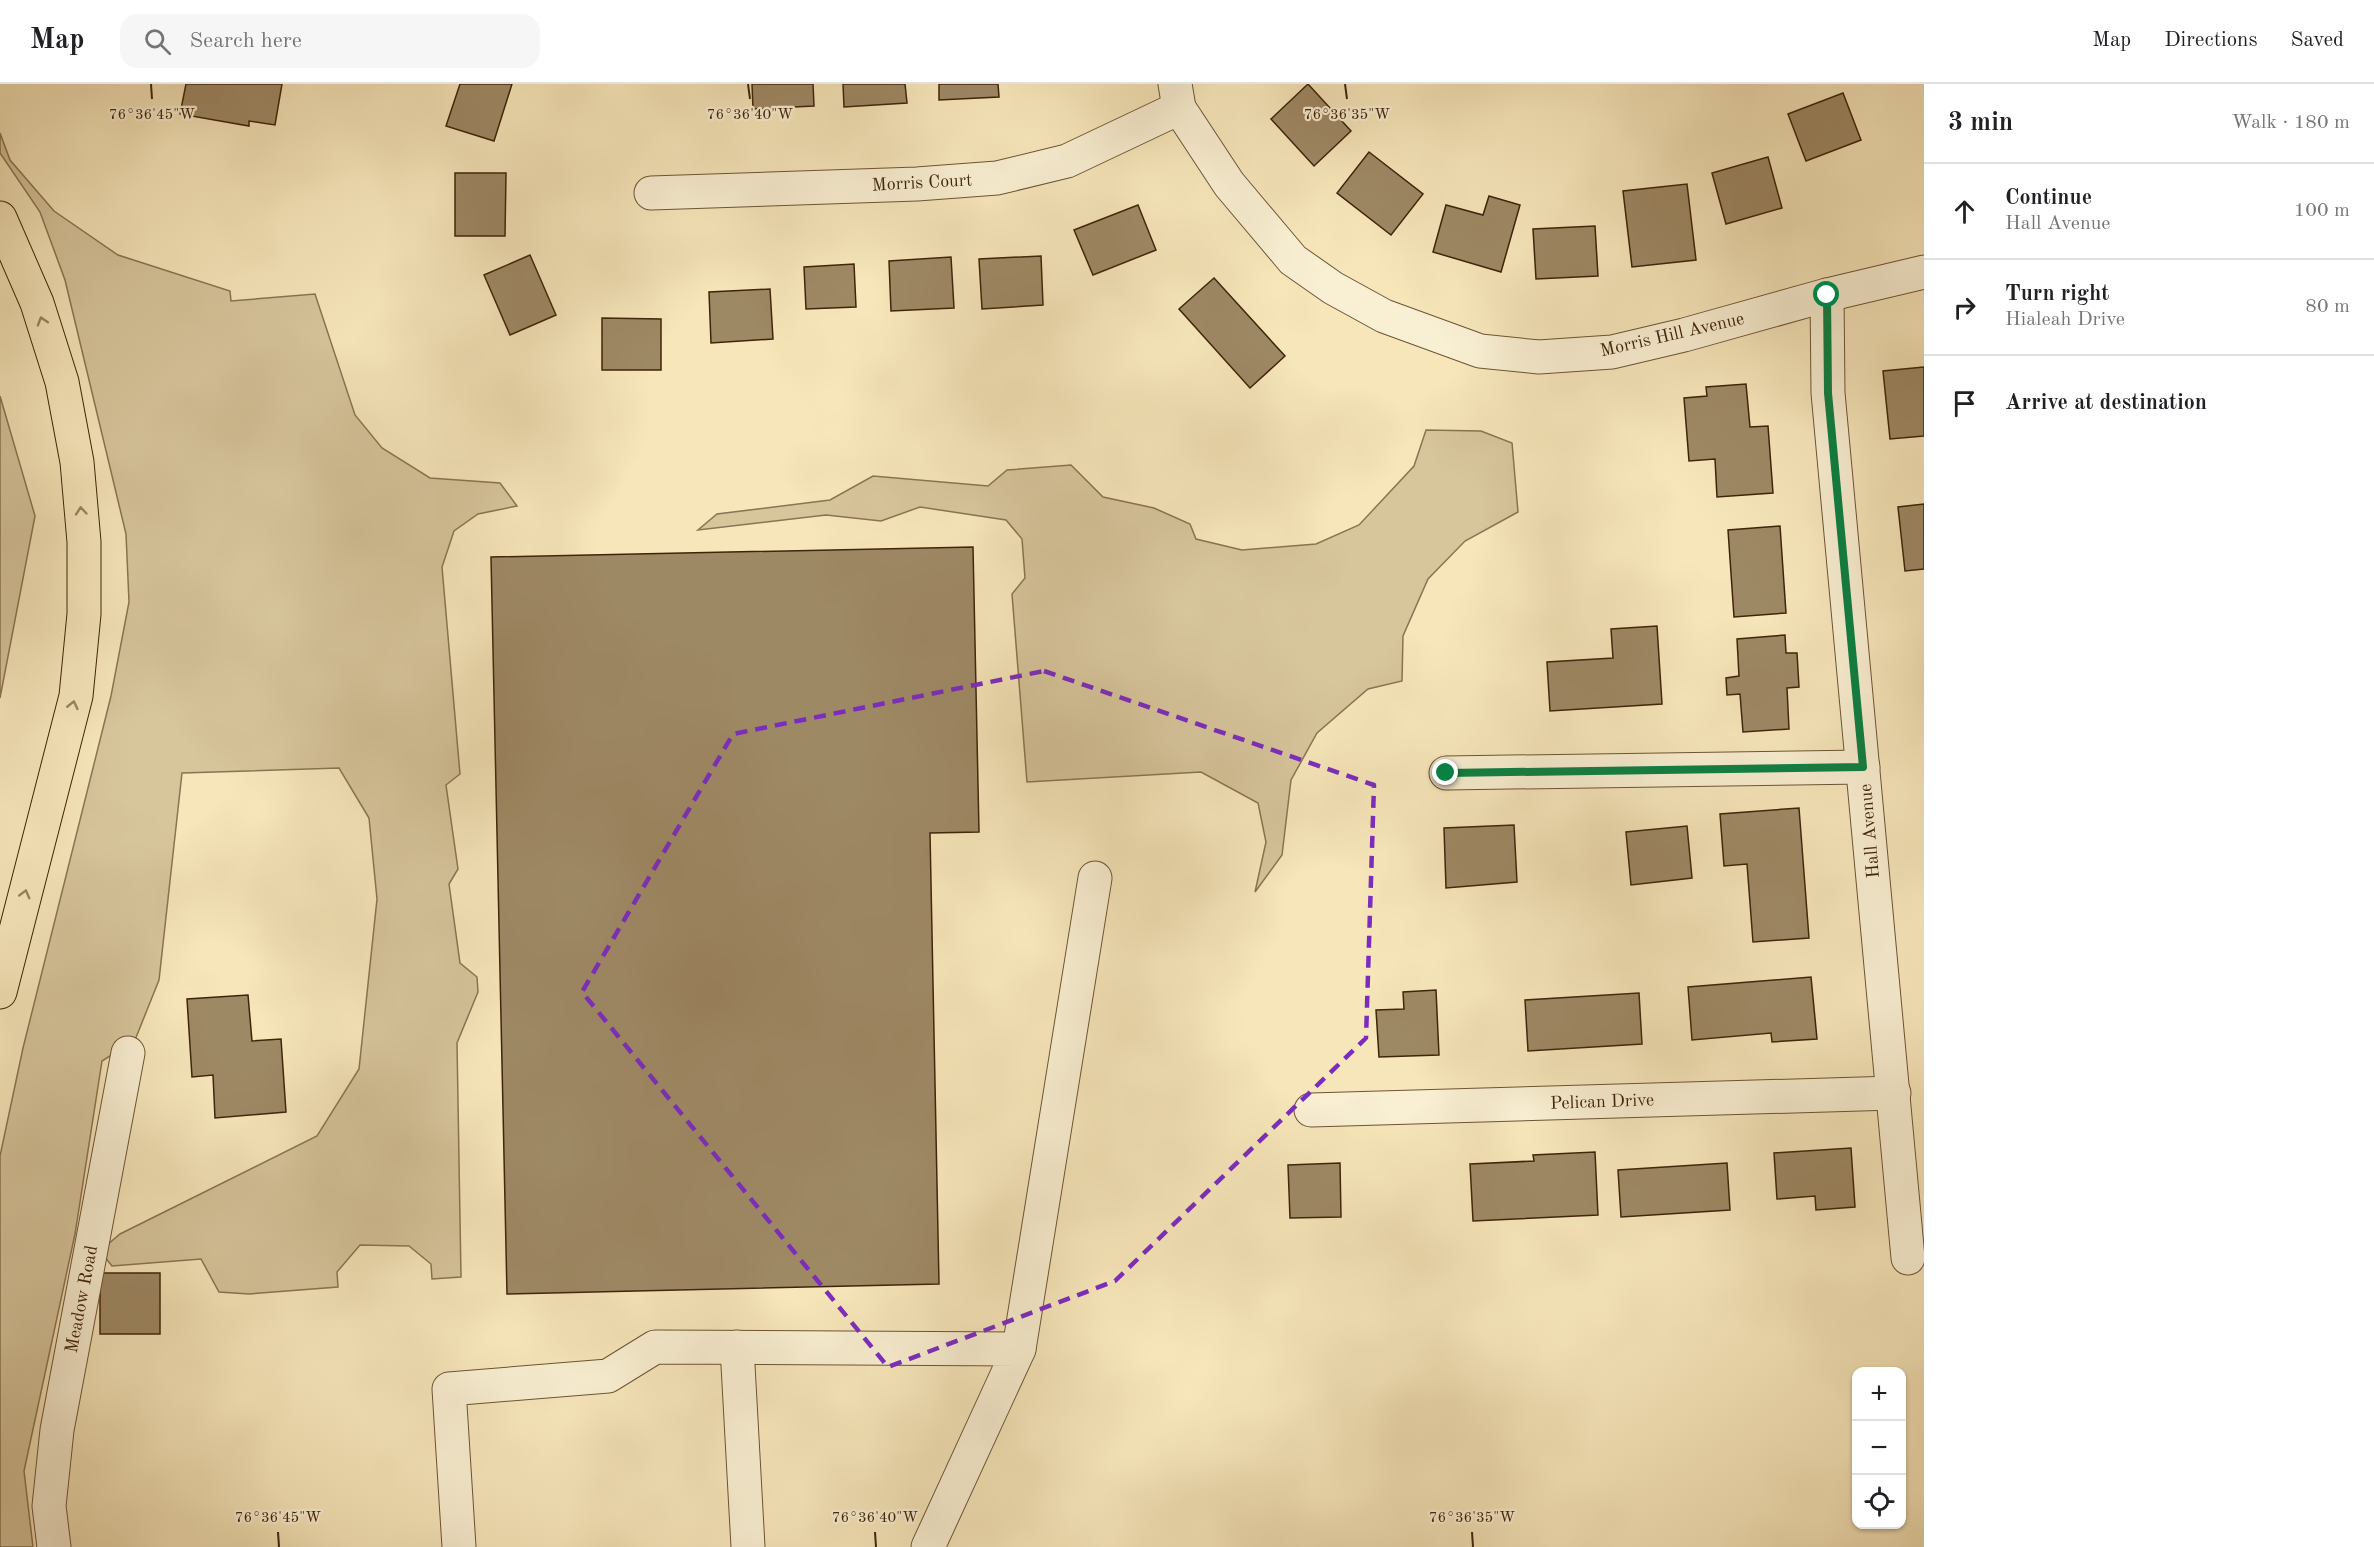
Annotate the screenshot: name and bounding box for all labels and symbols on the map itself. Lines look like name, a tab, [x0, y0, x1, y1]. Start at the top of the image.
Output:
text: 76°36'45"W	[109, 108, 195, 123]
text: 76°36'40"W	[707, 108, 793, 123]
text: 76°36'35"W	[1304, 108, 1390, 123]
street label: Morris Court	[871, 171, 973, 195]
route start	[1813, 281, 1839, 307]
street label: Morris Hill Avenue	[1598, 310, 1746, 360]
one-way arrow	[37, 316, 49, 327]
one-way arrow	[75, 507, 88, 516]
one-way arrow	[66, 701, 79, 711]
route end	[1432, 759, 1458, 785]
street label: Hall Avenue	[1857, 783, 1883, 879]
one-way arrow	[18, 890, 31, 900]
street label: Pelican Drive	[1550, 1091, 1654, 1113]
street label: Meadow Road	[63, 1244, 101, 1355]
text: 76°36'45"W	[235, 1511, 321, 1526]
text: 76°36'40"W	[832, 1511, 918, 1526]
text: 76°36'35"W	[1429, 1511, 1515, 1526]

